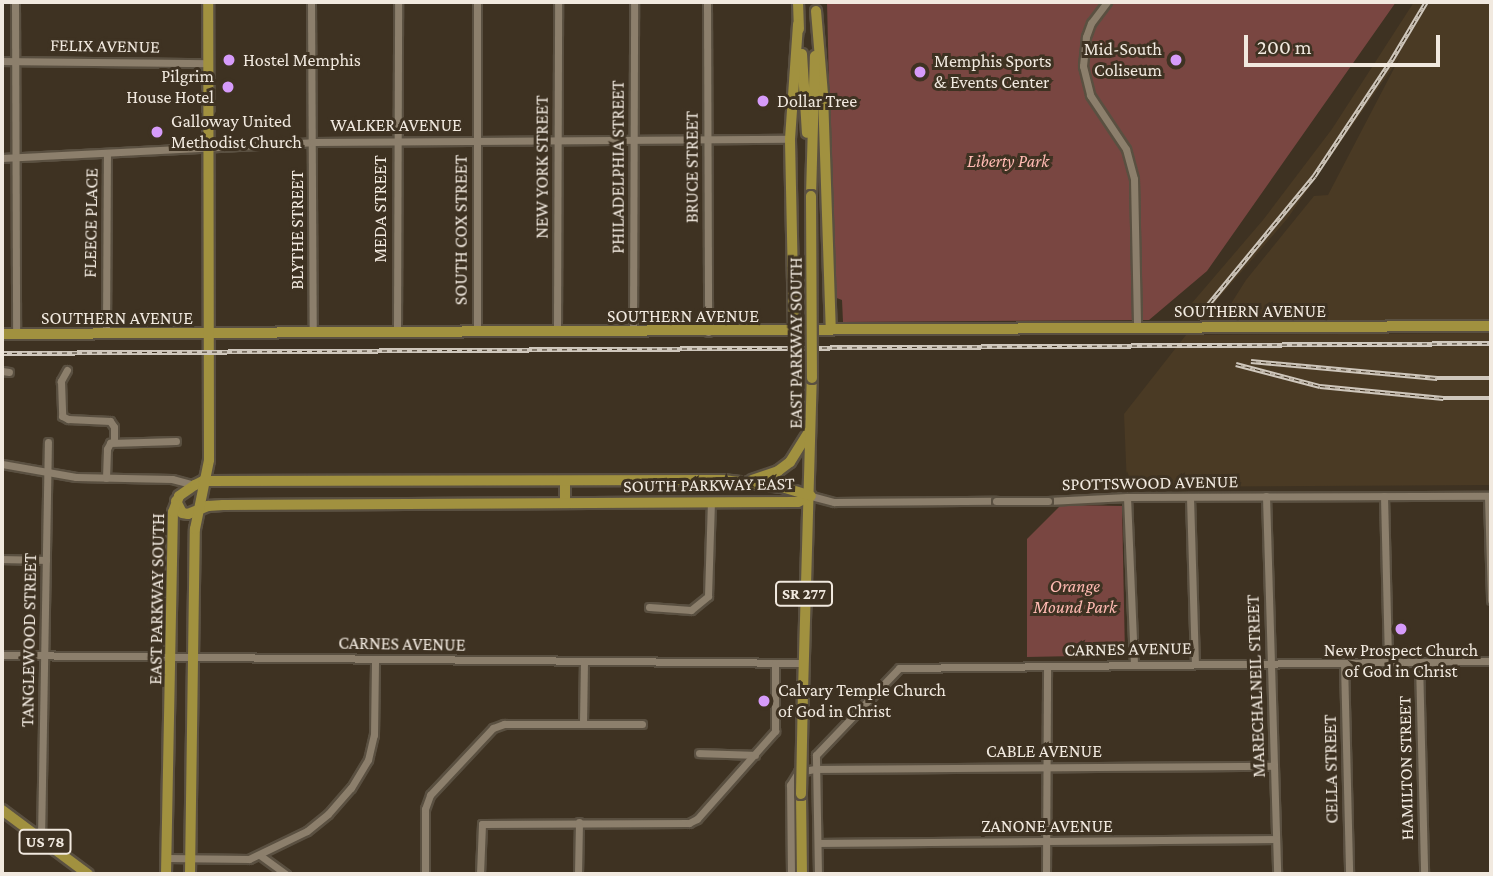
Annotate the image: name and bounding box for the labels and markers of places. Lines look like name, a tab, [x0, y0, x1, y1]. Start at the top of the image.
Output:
place label: Mid-South Coliseum	[1084, 39, 1162, 82]
place label: Hostel Memphis	[243, 49, 361, 71]
place label: Memphis Sports & Events Center	[934, 51, 1052, 94]
marker: Hostel Memphis	[221, 52, 237, 68]
marker: Mid-South Coliseum	[1168, 52, 1184, 68]
marker: Memphis Sports & Events Center	[912, 64, 928, 80]
place label: Pilgrim House Hotel	[126, 66, 214, 108]
marker: Pilgrim House Hotel	[220, 79, 236, 95]
place label: Dollar Tree	[777, 90, 857, 112]
marker: Dollar Tree	[755, 93, 771, 109]
place label: Galloway United Methodist Church	[171, 111, 302, 154]
marker: Galloway United Methodist Church	[149, 124, 165, 140]
marker: New Prospect Church of God in Christ	[1393, 621, 1409, 637]
place label: New Prospect Church of God in Christ	[1324, 640, 1478, 682]
place label: Calvary Temple Church of God in Christ	[778, 680, 946, 722]
marker: Calvary Temple Church of God in Christ	[756, 693, 772, 709]

